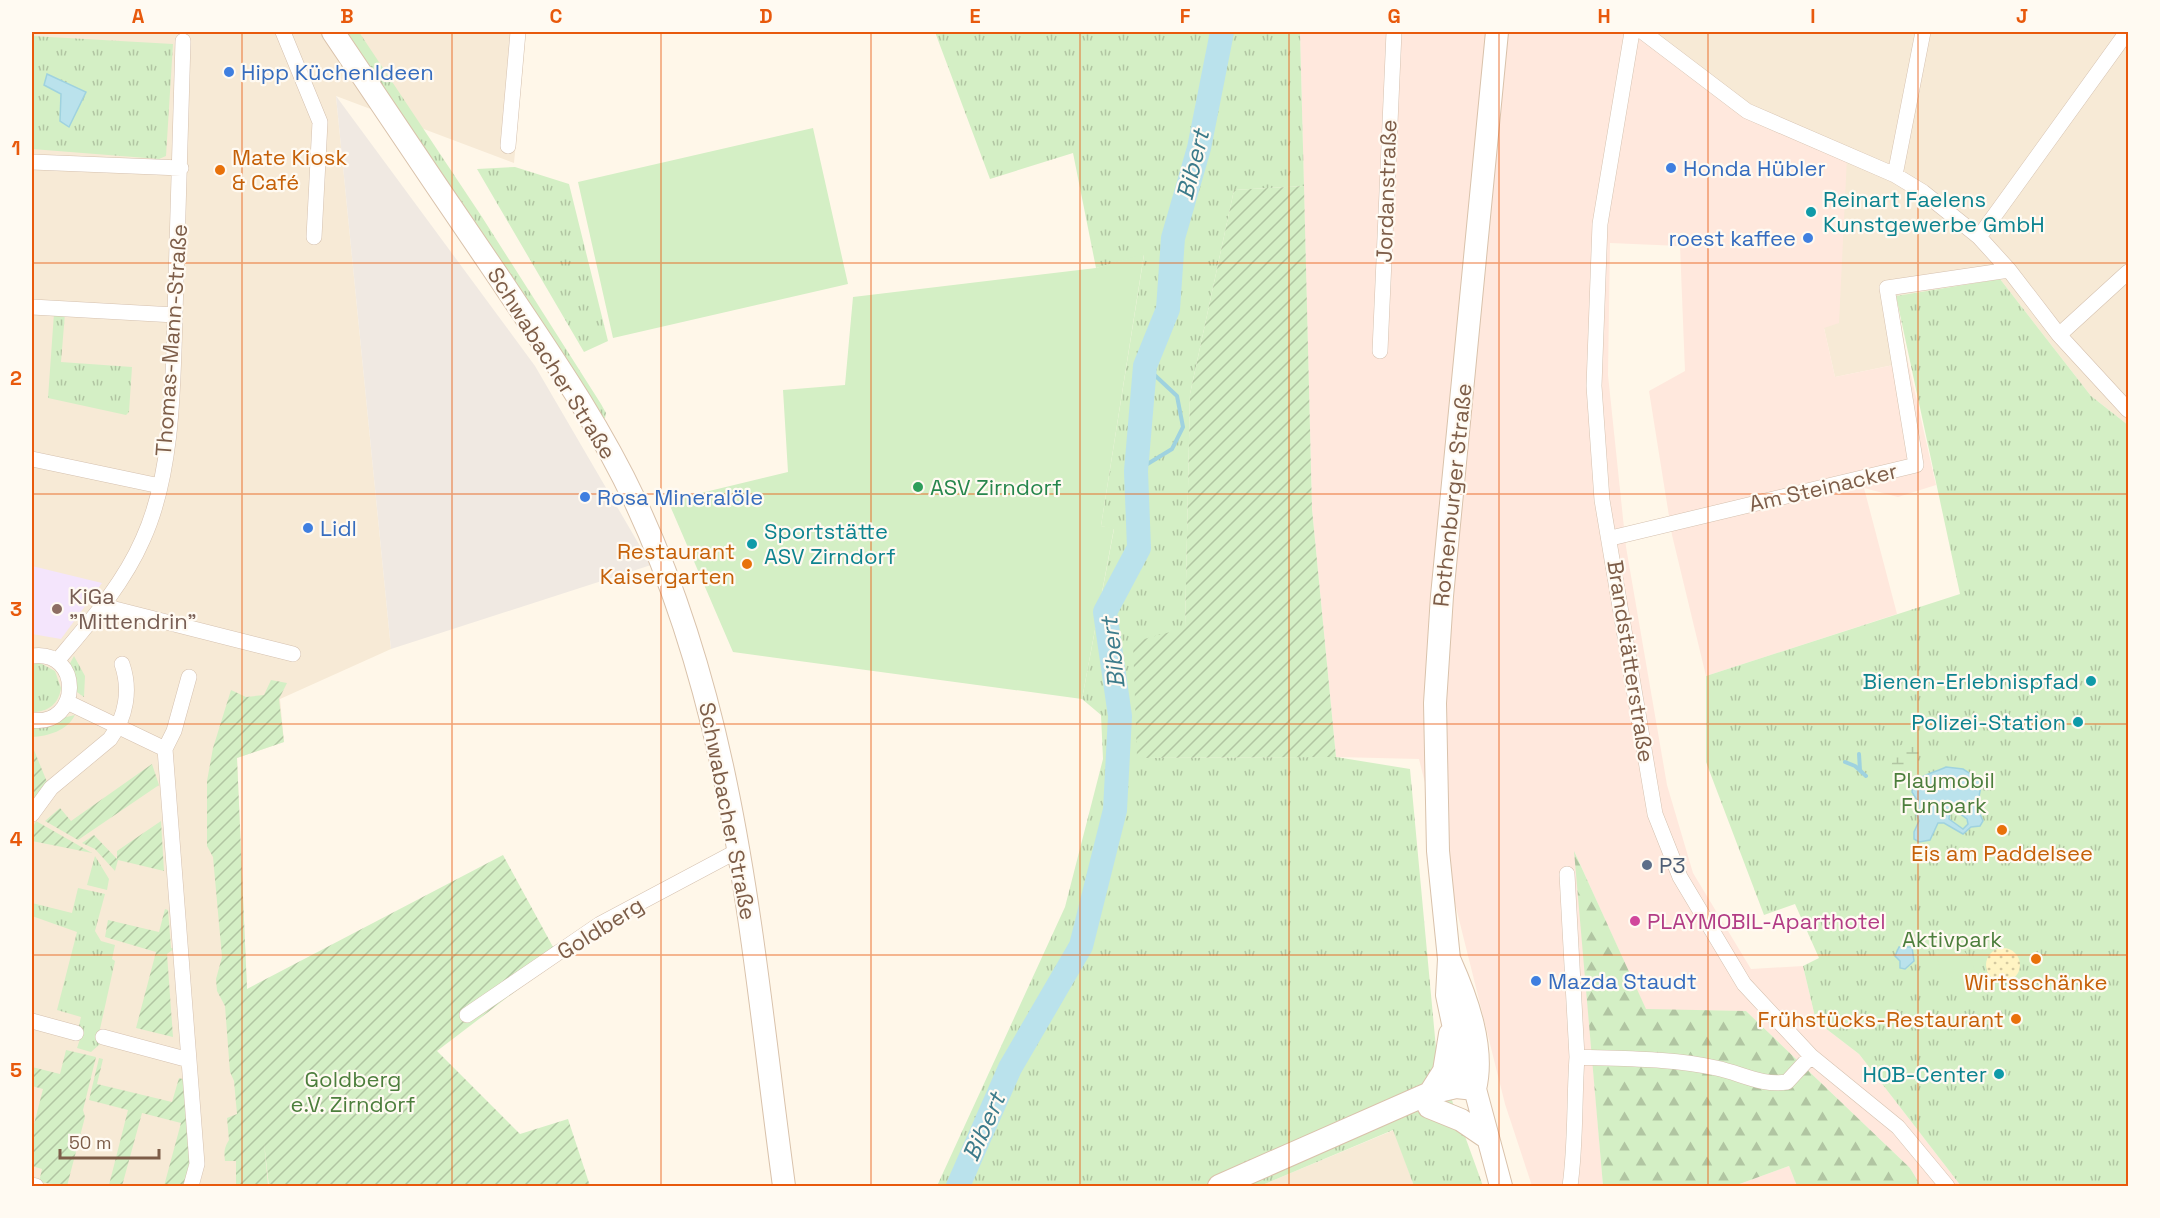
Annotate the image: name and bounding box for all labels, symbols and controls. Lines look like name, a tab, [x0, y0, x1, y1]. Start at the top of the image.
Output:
text: A	[132, 3, 145, 29]
text: B	[340, 3, 354, 29]
text: C	[550, 3, 563, 29]
text: D	[759, 3, 773, 29]
text: E	[969, 3, 981, 29]
text: F	[1180, 3, 1191, 29]
text: G	[1387, 3, 1401, 29]
text: H	[1597, 3, 1611, 29]
text: I	[1810, 3, 1816, 29]
text: J	[2016, 3, 2028, 29]
place label: Hipp KüchenIdeen	[241, 58, 434, 86]
marker: Hipp KüchenIdeen	[222, 65, 236, 79]
street label: Jordanstraße	[1370, 119, 1402, 263]
water label: Bibert	[1169, 125, 1217, 203]
text: 1	[11, 135, 21, 161]
place label: Mate Kiosk & Café	[232, 143, 347, 196]
place label: Honda Hübler	[1683, 154, 1826, 182]
marker: Honda Hübler	[1664, 161, 1678, 175]
marker: Mate Kiosk & Café	[213, 163, 227, 177]
place label: Reinart Faelens Kunstgewerbe GmbH	[1823, 185, 2045, 238]
marker: Reinart Faelens Kunstgewerbe GmbH	[1804, 205, 1818, 219]
street label: Thomas-Mann-Straße	[149, 223, 193, 457]
place label: roest kaffee	[1669, 224, 1796, 252]
marker: roest kaffee	[1801, 231, 1815, 245]
street label: Schwabacher Straße	[482, 262, 622, 464]
text: 2	[10, 365, 22, 391]
street label: Rothenburger Straße	[1426, 382, 1478, 608]
street label: Am Steinacker	[1746, 456, 1900, 518]
place label: ASV Zirndorf	[930, 473, 1062, 501]
marker: ASV Zirndorf	[911, 480, 925, 494]
place label: Rosa Mineralöle	[597, 483, 763, 511]
marker: Rosa Mineralöle	[578, 490, 592, 504]
place label: Lidl	[320, 514, 357, 542]
place label: Sportstätte ASV Zirndorf	[764, 517, 896, 570]
marker: Lidl	[301, 521, 315, 535]
place label: Restaurant Kaisergarten	[600, 537, 735, 590]
marker: Sportstätte ASV Zirndorf	[745, 537, 759, 551]
marker: Restaurant Kaisergarten	[740, 557, 754, 571]
street label: Brandstätterstraße	[1601, 558, 1661, 764]
place label: KiGa "Mittendrin"	[69, 582, 197, 635]
text: 3	[10, 596, 22, 622]
marker: KiGa "Mittendrin"	[50, 602, 64, 616]
water label: Bibert	[1093, 614, 1132, 690]
place label: Bienen-Erlebnispfad	[1863, 667, 2079, 695]
marker: Bienen-Erlebnispfad	[2084, 674, 2098, 688]
street label: Schwabacher Straße	[693, 700, 763, 922]
place label: Polizei-Station	[1911, 708, 2066, 736]
marker: Polizei-Station	[2071, 715, 2085, 729]
park label: Playmobil Funpark	[1893, 766, 1995, 819]
marker: Eis am Paddelsee	[1995, 823, 2009, 837]
text: 4	[10, 826, 23, 852]
place label: Eis am Paddelsee	[1911, 839, 2093, 867]
place label: P3	[1659, 851, 1686, 879]
marker: P3	[1640, 858, 1654, 872]
street label: Goldberg	[551, 890, 649, 966]
place label: PLAYMOBIL-Aparthotel	[1647, 907, 1886, 935]
marker: PLAYMOBIL-Aparthotel	[1628, 914, 1642, 928]
park label: Aktivpark	[1902, 925, 2002, 953]
marker: Wirtsschänke	[2029, 952, 2043, 966]
place label: Mazda Staudt	[1548, 967, 1697, 995]
place label: Wirtsschänke	[1964, 968, 2108, 996]
marker: Mazda Staudt	[1529, 974, 1543, 988]
place label: Frühstücks-Restaurant	[1758, 1005, 2004, 1033]
marker: Frühstücks-Restaurant	[2009, 1012, 2023, 1026]
text: 5	[10, 1057, 22, 1083]
place label: HOB-Center	[1862, 1060, 1987, 1088]
park label: Goldberg e.V. Zirndorf	[291, 1065, 416, 1118]
marker: HOB-Center	[1992, 1067, 2006, 1081]
water label: Bibert	[955, 1086, 1013, 1166]
scale bar	[60, 1122, 159, 1160]
text: 50 m	[69, 1131, 111, 1154]

